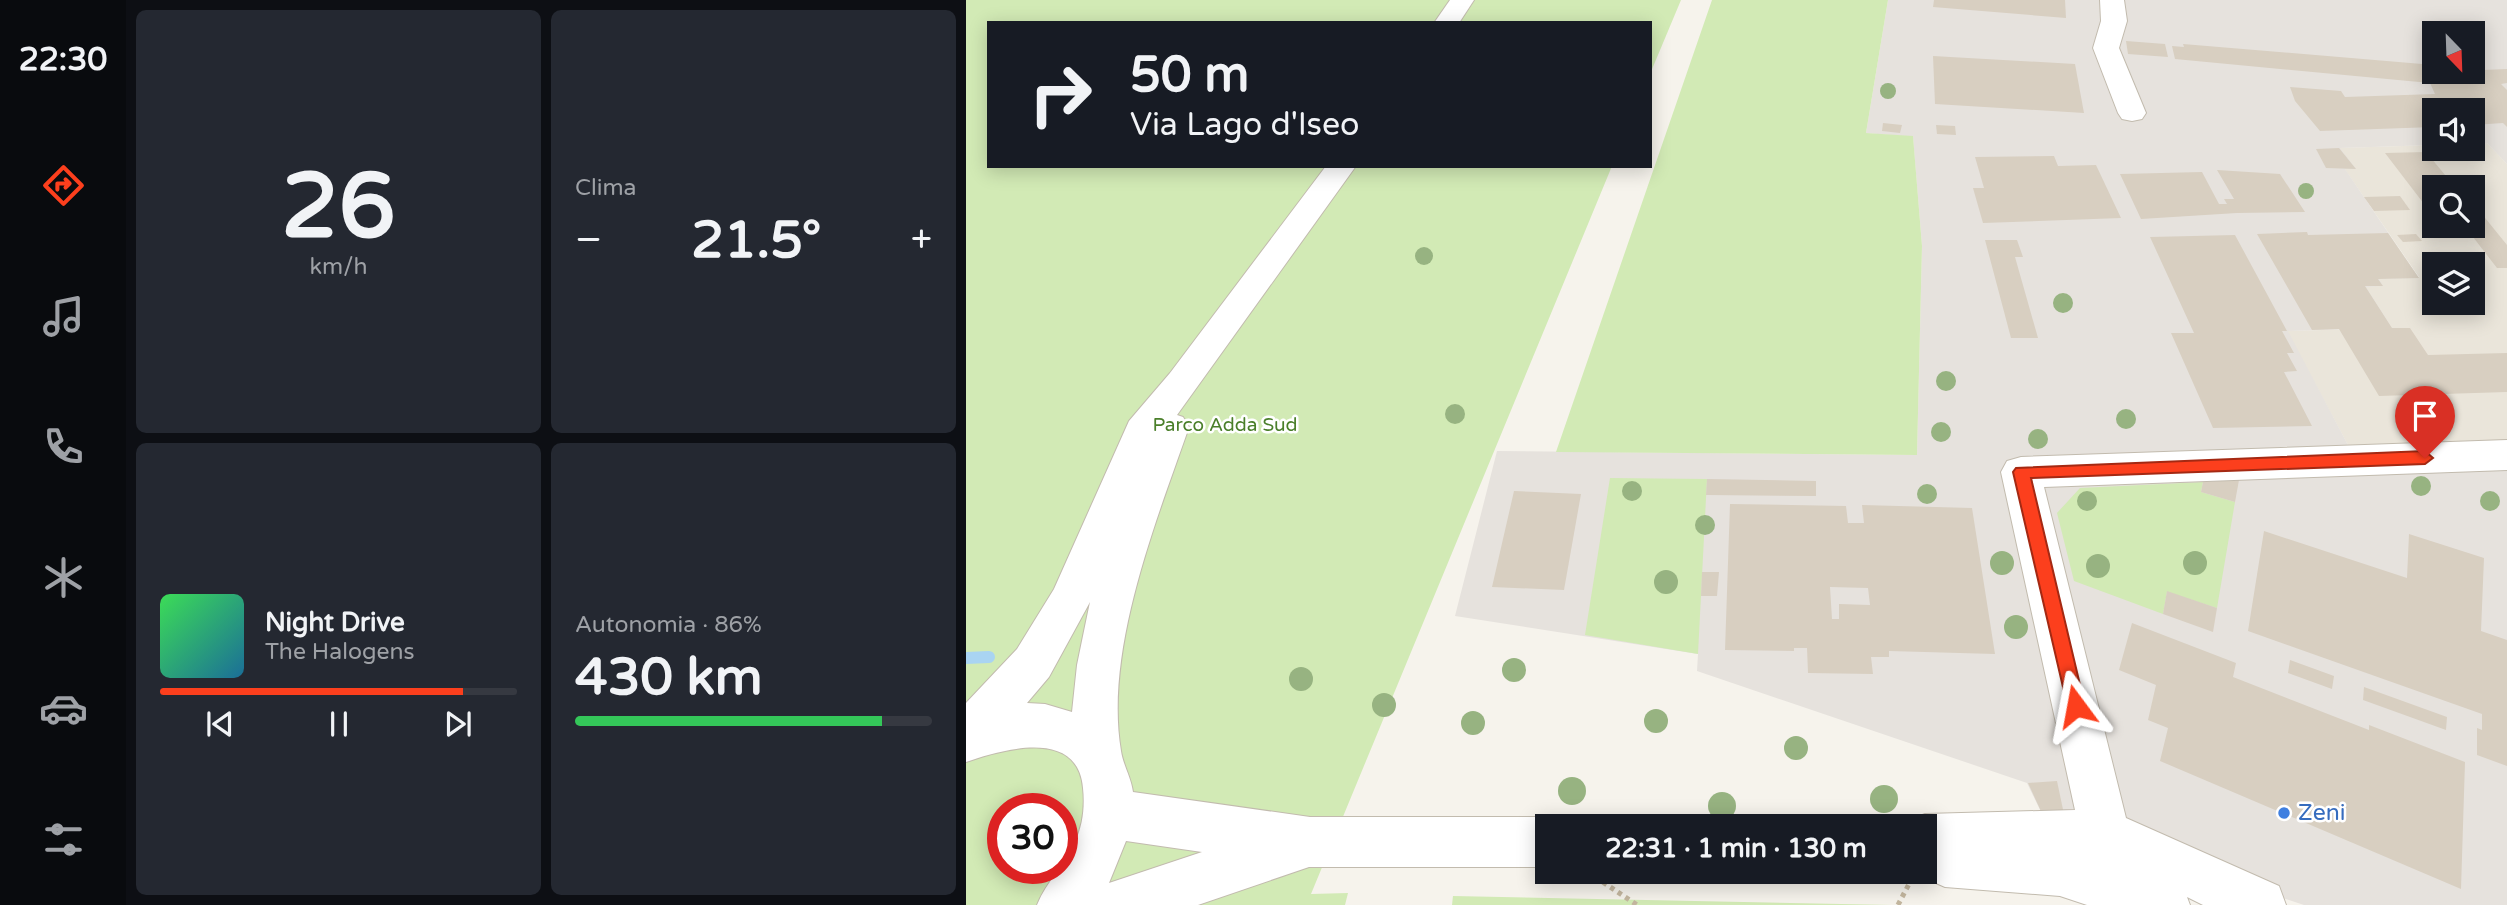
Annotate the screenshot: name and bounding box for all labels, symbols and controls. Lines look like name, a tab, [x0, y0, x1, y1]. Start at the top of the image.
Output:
north arrow	[2422, 21, 2485, 84]
map controls	[2422, 21, 2485, 315]
text: 22:30	[19, 41, 107, 79]
text: 50 m	[1130, 46, 1249, 105]
icon: right	[1015, 49, 1106, 140]
button: sound	[2422, 98, 2485, 161]
text: Via Lago d'Iseo	[1130, 106, 1360, 144]
text: 26	[281, 152, 396, 262]
icon: directions	[39, 161, 88, 210]
text: Clima	[575, 174, 636, 202]
button: search	[2422, 175, 2485, 238]
text: 21.5°	[691, 209, 821, 272]
text: −	[575, 217, 602, 263]
text: +	[911, 217, 932, 263]
button: layers	[2422, 252, 2485, 315]
text: km/h	[310, 253, 367, 281]
icon: music	[39, 292, 88, 341]
pin	[2395, 386, 2455, 458]
icon: arrive	[2406, 397, 2444, 435]
park label: Parco Adda Sud	[1152, 414, 1298, 436]
icon: phone	[39, 422, 88, 471]
icon: climate	[39, 553, 88, 602]
text: Night Drive	[265, 607, 405, 638]
text: Autonomia · 86%	[575, 611, 762, 639]
text: The Halogens	[265, 638, 414, 666]
text: 430 km	[575, 646, 763, 709]
position arrow	[2039, 669, 2113, 743]
icon: car	[39, 684, 88, 733]
icon: previous	[201, 705, 239, 743]
icon: pause	[320, 705, 358, 743]
icon: next	[439, 705, 477, 743]
speed limit sign: 30	[987, 793, 1078, 884]
place label: Zeni	[2298, 799, 2345, 827]
marker: Zeni	[2276, 805, 2292, 821]
icon: filters	[39, 815, 88, 864]
text: 22:31 · 1 min · 130 m	[1605, 833, 1867, 864]

